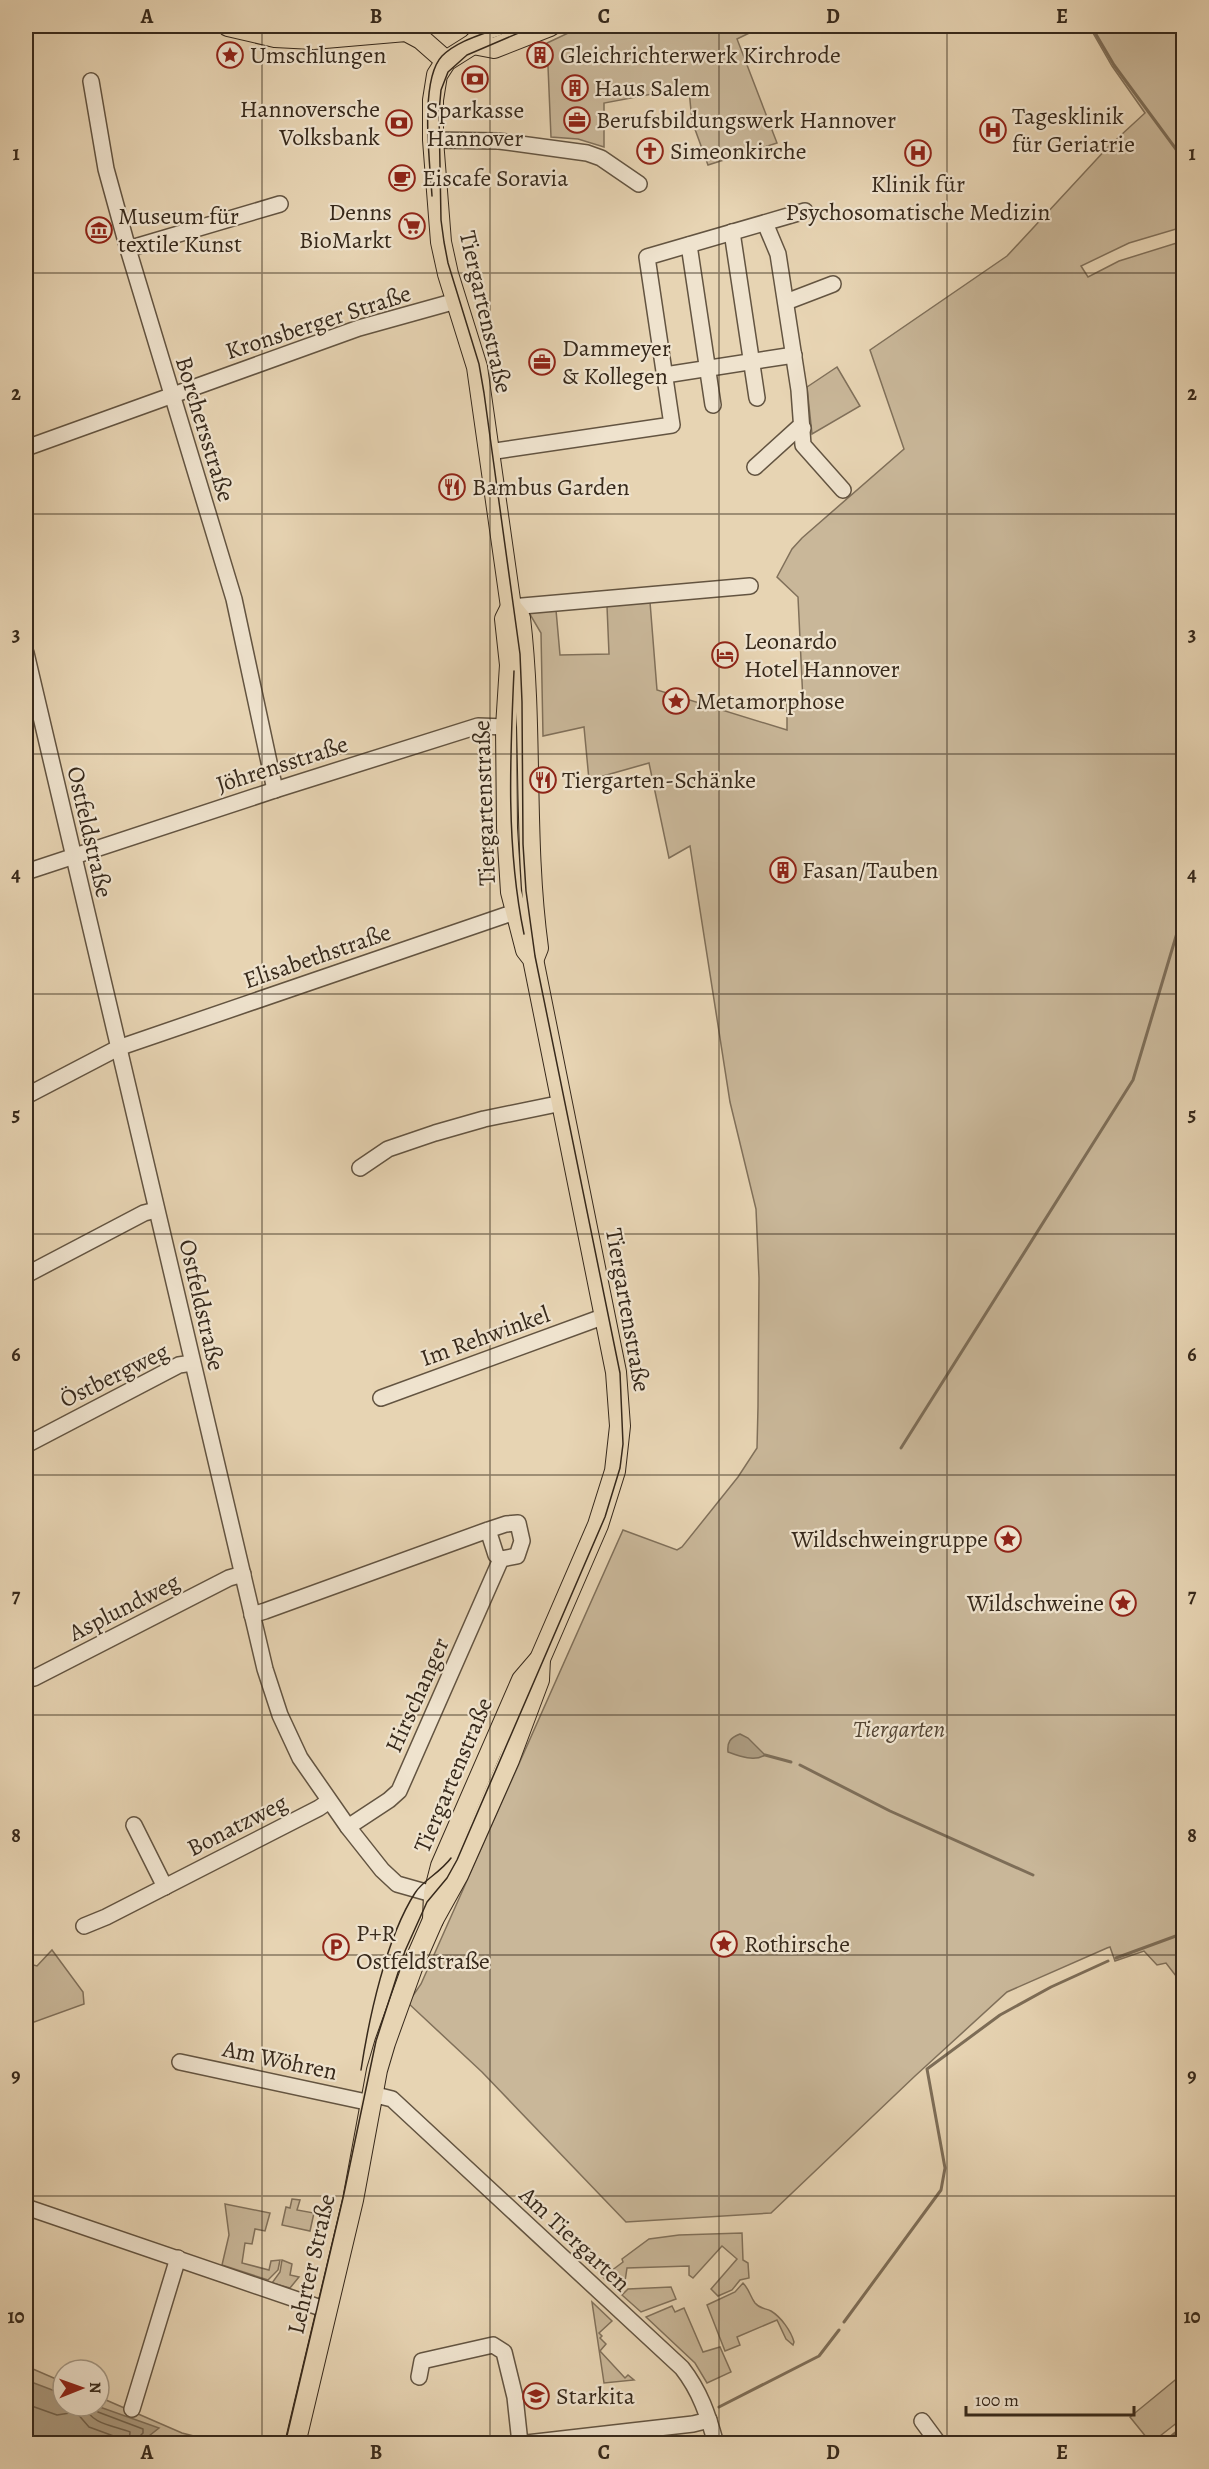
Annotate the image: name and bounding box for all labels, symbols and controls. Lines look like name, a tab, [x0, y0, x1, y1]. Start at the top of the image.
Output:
text: A	[140, 3, 154, 30]
text: B	[370, 3, 382, 30]
text: C	[598, 3, 610, 30]
text: D	[826, 3, 840, 30]
text: E	[1056, 3, 1068, 30]
place label: Umschlungen	[250, 39, 386, 71]
place label: Gleichrichterwerk Kirchrode	[560, 39, 841, 71]
place icon: Umschlungen	[215, 40, 245, 70]
building icon: Gleichrichterwerk Kirchrode	[525, 40, 555, 70]
bank icon: Sparkasse Hannover	[460, 64, 490, 94]
place label: Haus Salem	[594, 72, 710, 104]
building icon: Haus Salem	[560, 73, 590, 103]
place label: Hannoversche Volksbank	[240, 93, 380, 153]
place label: Sparkasse Hannover	[426, 94, 524, 154]
place label: Tagesklinik für Geriatrie	[1012, 100, 1135, 160]
place label: Berufsbildungswerk Hannover	[596, 104, 896, 136]
office icon: Berufsbildungswerk Hannover	[562, 105, 592, 135]
bank icon: Hannoversche Volksbank	[384, 108, 414, 138]
hospital icon: Tagesklinik für Geriatrie	[978, 115, 1008, 145]
place label: Simeonkirche	[670, 135, 806, 167]
church icon: Simeonkirche	[635, 136, 665, 166]
hospital icon: Klinik für Psychosomatische Medizin	[903, 138, 933, 168]
text: 1	[12, 140, 20, 167]
text: 1	[1188, 140, 1196, 167]
place label: Eiscafe Soravia	[422, 162, 569, 194]
cafe icon: Eiscafe Soravia	[387, 163, 417, 193]
place label: Klinik für Psychosomatische Medizin	[786, 168, 1050, 228]
place label: Denns BioMarkt	[299, 196, 392, 256]
place label: Museum für textile Kunst	[118, 200, 242, 260]
supermarket icon: Denns BioMarkt	[397, 211, 427, 241]
museum icon: Museum für textile Kunst	[84, 215, 114, 245]
street label: Tiergartenstraße	[452, 228, 520, 396]
street label: Kronsberger Straße	[221, 277, 415, 367]
place label: Dammeyer & Kollegen	[562, 332, 671, 392]
office icon: Dammeyer & Kollegen	[527, 347, 557, 377]
street label: Borchersstraße	[168, 352, 242, 506]
text: 2	[11, 380, 21, 407]
text: 2	[1187, 380, 1197, 407]
place label: Bambus Garden	[472, 471, 630, 503]
restaurant icon: Bambus Garden	[437, 472, 467, 502]
text: 3	[12, 621, 20, 648]
text: 3	[1188, 621, 1196, 648]
place label: Leonardo Hotel Hannover	[744, 625, 900, 685]
hotel icon: Leonardo Hotel Hannover	[710, 640, 740, 670]
place label: Metamorphose	[696, 685, 845, 717]
place icon: Metamorphose	[661, 686, 691, 716]
street label: Tiergartenstraße	[465, 720, 503, 886]
street label: Jöhrensstraße	[212, 728, 352, 800]
street label: Ostfeldstraße	[59, 763, 121, 901]
place label: Tiergarten-Schänke	[562, 764, 756, 796]
restaurant icon: Tiergarten-Schänke	[528, 765, 558, 795]
place label: Fasan/Tauben	[802, 854, 939, 886]
building icon: Fasan/Tauben	[768, 855, 798, 885]
text: 4	[11, 861, 21, 888]
text: 4	[1187, 861, 1197, 888]
street label: Elisabethstraße	[239, 916, 395, 996]
text: 5	[12, 1101, 20, 1128]
text: 5	[1188, 1101, 1196, 1128]
street label: Tiergartenstraße	[598, 1226, 658, 1394]
street label: Ostfeldstraße	[171, 1236, 233, 1374]
street label: Im Rehwinkel	[416, 1298, 554, 1374]
street label: Östbergweg	[54, 1335, 174, 1415]
text: 6	[11, 1341, 21, 1368]
text: 6	[1187, 1341, 1197, 1368]
place label: Wildschweingruppe	[790, 1523, 988, 1555]
place icon: Wildschweingruppe	[993, 1524, 1023, 1554]
street label: Asplundweg	[62, 1565, 185, 1649]
text: 7	[12, 1582, 21, 1609]
text: 7	[1188, 1582, 1197, 1609]
place label: Wildschweine	[966, 1587, 1104, 1619]
place icon: Wildschweine	[1108, 1588, 1138, 1618]
street label: Hirschanger	[377, 1632, 457, 1758]
street label: Tiergartenstraße	[406, 1693, 500, 1857]
park label: Tiergarten	[853, 1713, 945, 1745]
street label: Bonatzweg	[181, 1786, 293, 1864]
text: 8	[11, 1822, 21, 1849]
text: 8	[1187, 1822, 1197, 1849]
place label: P+R Ostfeldstraße	[356, 1917, 490, 1977]
place label: Rothirsche	[744, 1928, 850, 1960]
place icon: Rothirsche	[709, 1929, 739, 1959]
parking icon: P+R Ostfeldstraße	[321, 1932, 351, 1962]
street label: Am Wöhren	[219, 2032, 340, 2088]
text: 9	[11, 2062, 21, 2089]
text: 9	[1187, 2062, 1197, 2089]
street label: Am Tiergarten	[512, 2178, 638, 2299]
street label: Lehrter Straße	[279, 2191, 343, 2337]
text: 10	[7, 2303, 25, 2330]
text: 10	[1183, 2303, 1201, 2330]
north arrow	[51, 2358, 111, 2418]
scale bar	[966, 2379, 1134, 2417]
place label: Starkita	[556, 2380, 636, 2412]
school or university icon: Starkita	[521, 2381, 551, 2411]
text: N	[84, 2382, 106, 2394]
text: 100 m	[975, 2388, 1019, 2412]
text: A	[140, 2439, 154, 2466]
text: B	[370, 2439, 382, 2466]
text: C	[598, 2439, 610, 2466]
text: D	[826, 2439, 840, 2466]
text: E	[1056, 2439, 1068, 2466]

